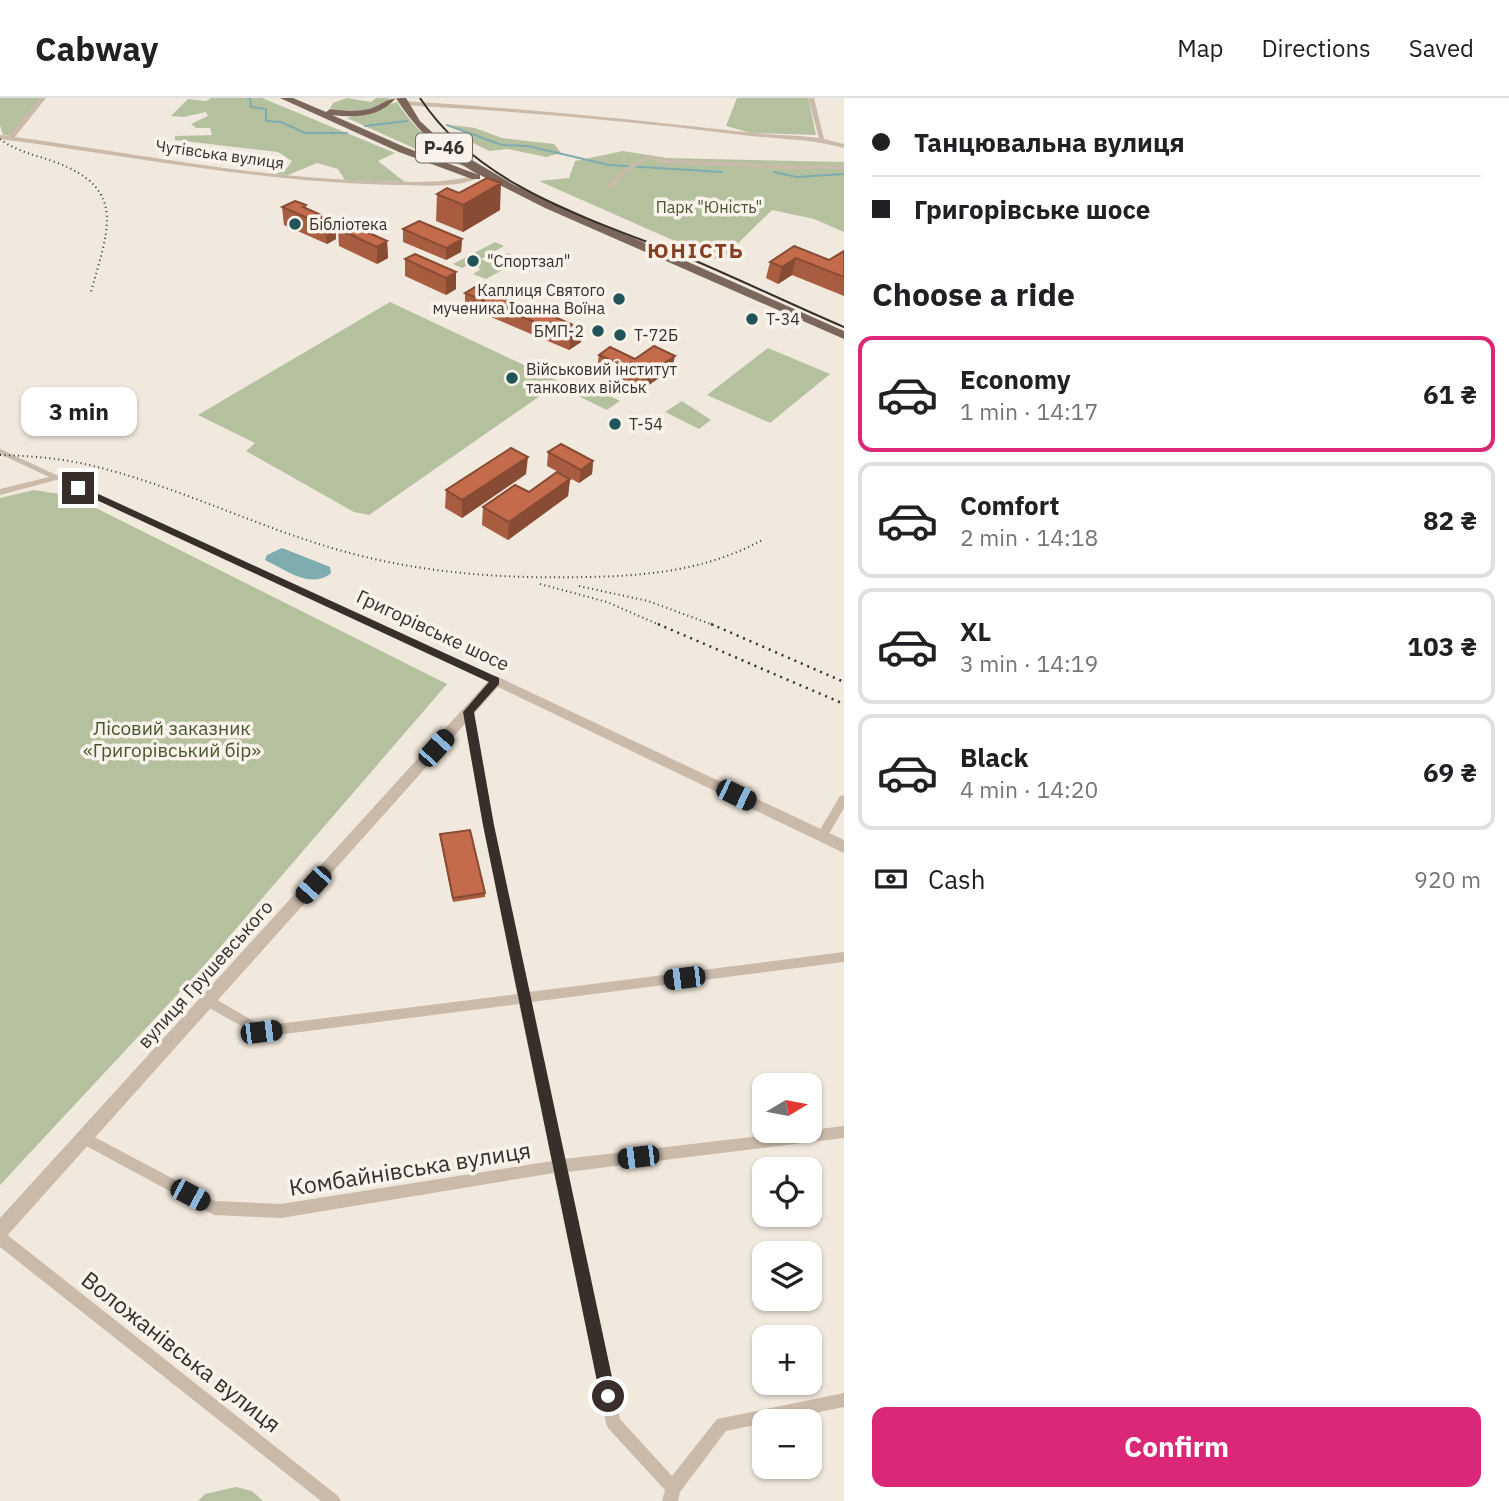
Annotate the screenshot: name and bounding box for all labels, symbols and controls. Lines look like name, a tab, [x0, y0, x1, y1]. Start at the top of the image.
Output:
text: Cabway	[35, 27, 158, 70]
text: Map	[1177, 32, 1223, 64]
text: Directions	[1261, 32, 1371, 64]
text: Saved	[1409, 32, 1474, 64]
text: Танцювальна вулиця	[914, 125, 1185, 159]
road number: Р-46	[416, 134, 472, 162]
street label: Чутівська вулиця	[155, 135, 285, 173]
text: Григорівське шосе	[914, 192, 1150, 226]
park label: Парк "Юність"	[656, 197, 762, 217]
place label: Бібліотека	[309, 214, 388, 234]
marker: Бібліотека	[287, 216, 303, 232]
district label: ЮНІСТЬ	[647, 236, 745, 264]
place label: "Спортзал"	[487, 251, 571, 271]
marker: "Спортзал"	[465, 253, 481, 269]
text: Choose a ride	[872, 273, 1075, 315]
place label: Каплиця Святого мученика Іоанна Воїна	[432, 280, 605, 318]
marker: Каплиця Святого мученика Іоанна Воїна	[611, 291, 627, 307]
place label: T-34	[766, 309, 800, 329]
marker: T-34	[744, 311, 760, 327]
place label: БМП-2	[534, 321, 584, 341]
marker: БМП-2	[590, 323, 606, 339]
place label: Т-72Б	[634, 325, 678, 345]
marker: Т-72Б	[612, 327, 628, 343]
place label: Військовий інститут танкових військ	[526, 359, 678, 397]
text: Economy	[960, 362, 1071, 396]
icon: car	[876, 363, 939, 426]
marker: Військовий інститут танкових військ	[504, 370, 520, 386]
text: 61 ₴	[1423, 377, 1477, 411]
callout: 3 min	[20, 386, 136, 436]
text: 3 min	[49, 396, 109, 426]
text: 1 min · 14:17	[960, 396, 1098, 426]
place label: Т-54	[629, 414, 663, 434]
marker: Т-54	[607, 416, 623, 432]
route end	[62, 472, 94, 504]
text: Comfort	[960, 488, 1059, 522]
icon: car	[876, 489, 939, 552]
text: 82 ₴	[1423, 503, 1477, 537]
text: 2 min · 14:18	[960, 522, 1098, 552]
street label: Григорівське шосе	[353, 584, 513, 676]
text: XL	[960, 614, 991, 648]
icon: car	[876, 615, 939, 678]
text: 103 ₴	[1407, 629, 1477, 663]
text: 3 min · 14:19	[960, 648, 1098, 678]
park label: Лісовий заказник «Григорівський бір»	[83, 716, 261, 762]
car	[415, 725, 458, 771]
text: Black	[960, 740, 1028, 774]
icon: car	[876, 741, 939, 804]
text: 69 ₴	[1423, 755, 1477, 789]
text: 4 min · 14:20	[960, 774, 1098, 804]
car	[713, 776, 760, 814]
icon: cash	[872, 860, 910, 898]
car	[292, 862, 335, 908]
text: Cash	[928, 862, 985, 896]
text: 920 m	[1414, 864, 1481, 894]
street label: вулиця Грушевського	[132, 895, 278, 1053]
car	[662, 965, 707, 991]
car	[239, 1019, 284, 1045]
north arrow	[752, 1073, 822, 1143]
map controls	[752, 1073, 822, 1479]
street label: Комбайнівська вулиця	[287, 1134, 533, 1202]
car	[616, 1144, 661, 1170]
button: locate	[752, 1157, 822, 1227]
car	[167, 1176, 214, 1214]
button: layers	[752, 1241, 822, 1311]
street label: Воложанівська вулиця	[76, 1264, 287, 1439]
button: +	[752, 1325, 822, 1395]
route start	[592, 1380, 624, 1412]
button: Confirm	[872, 1407, 1481, 1487]
button: −	[752, 1409, 822, 1479]

